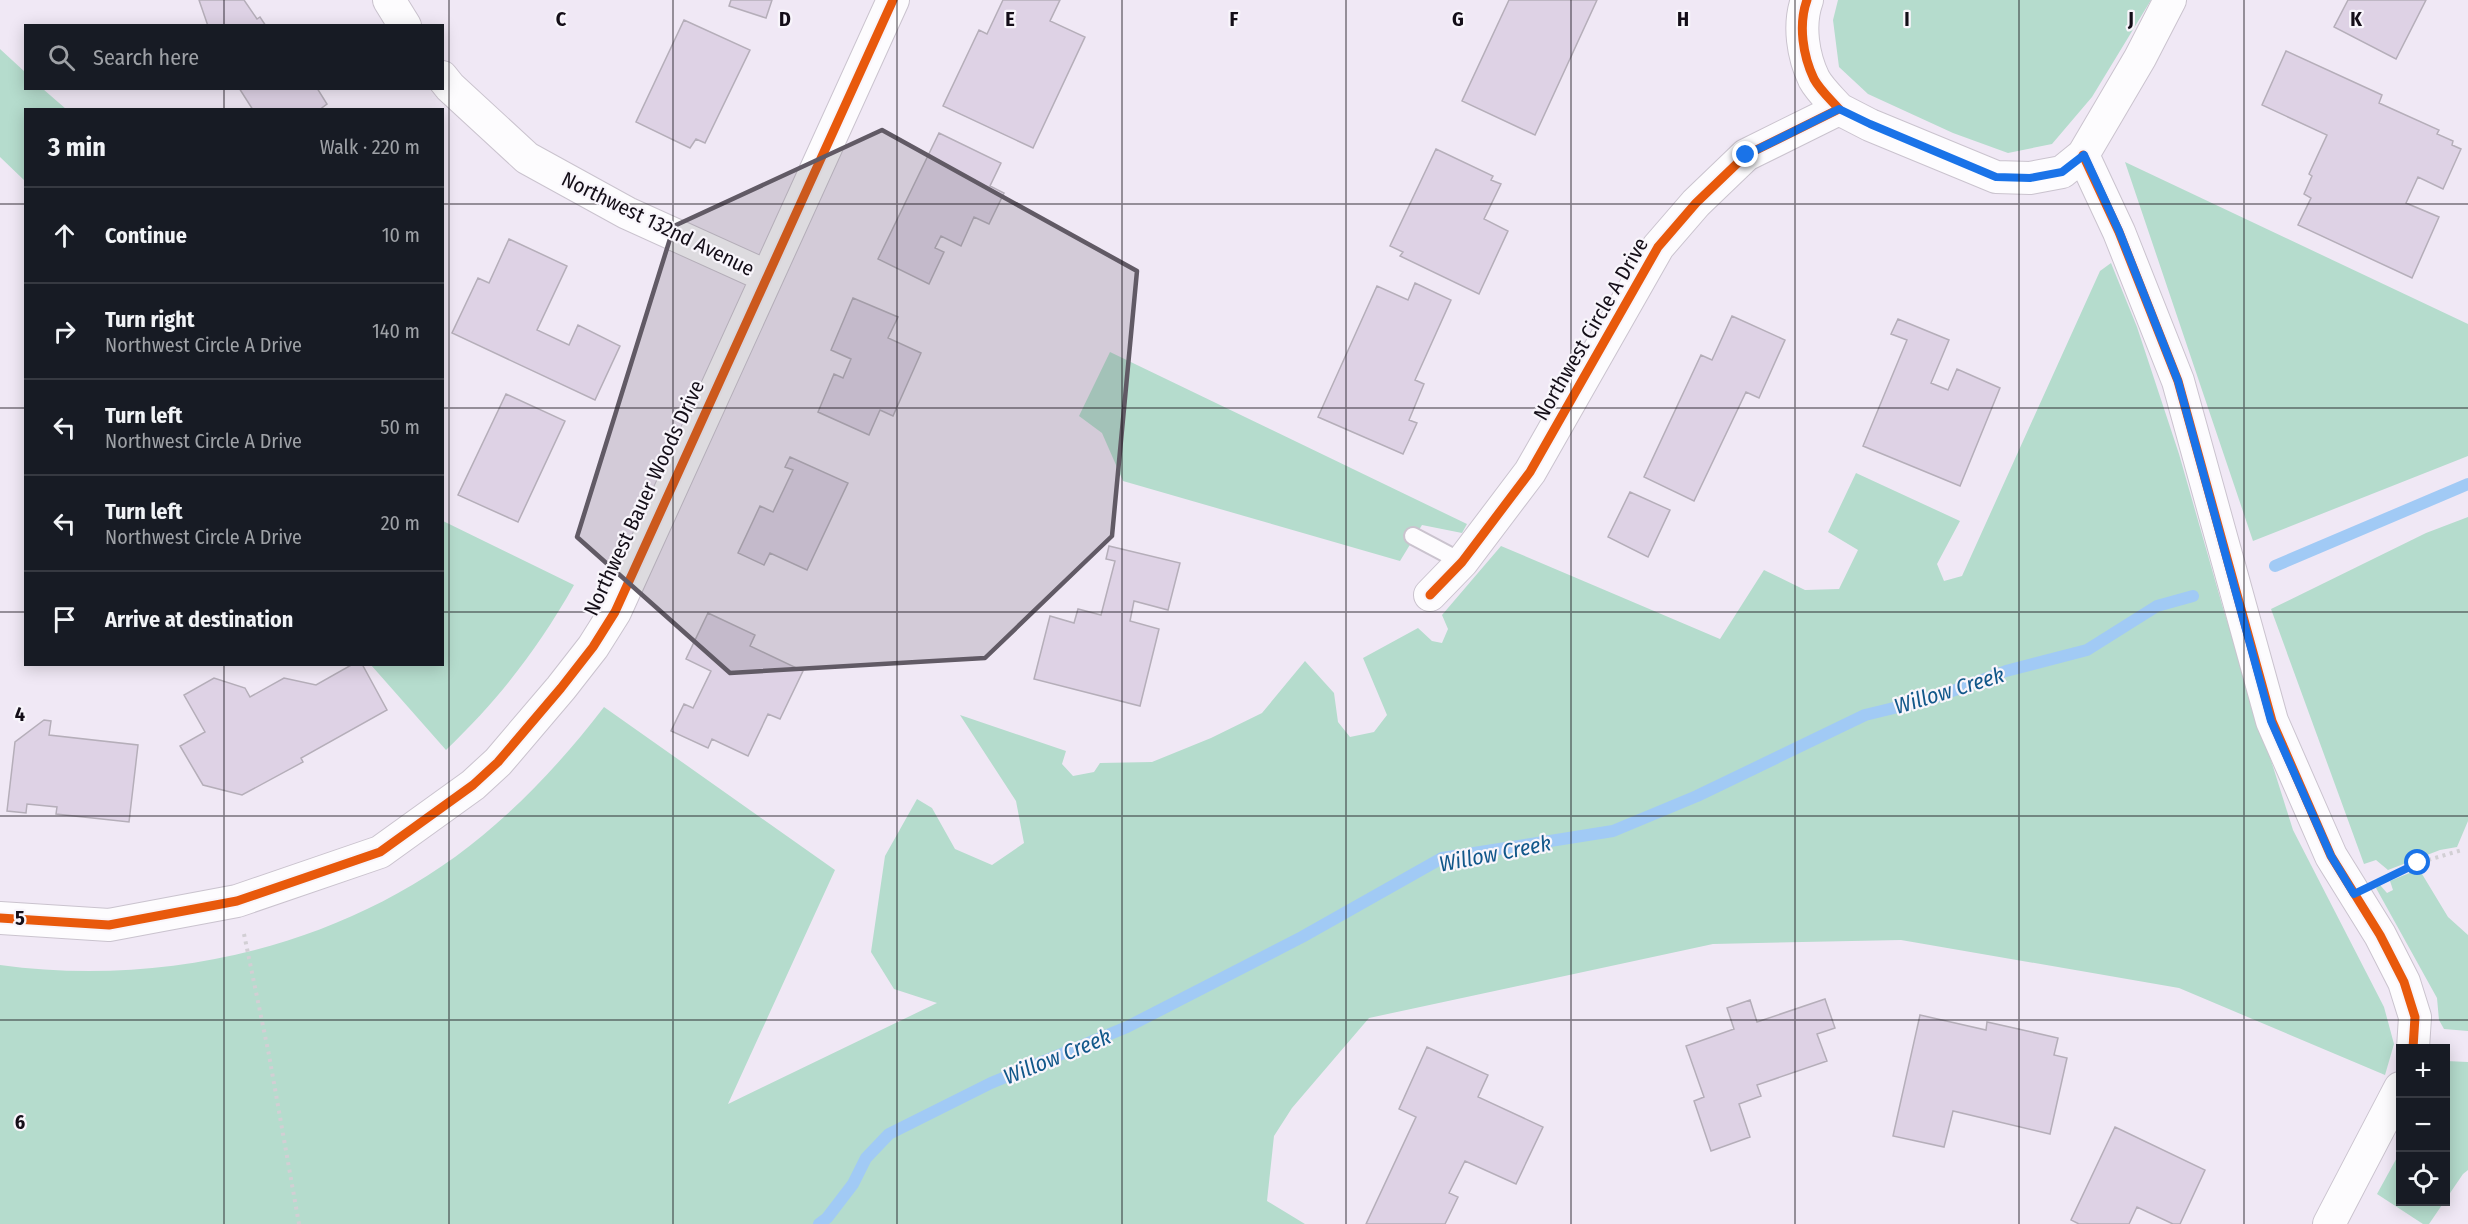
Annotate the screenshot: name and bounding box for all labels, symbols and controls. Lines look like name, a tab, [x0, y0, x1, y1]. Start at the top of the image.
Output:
text: C	[556, 7, 567, 31]
text: D	[779, 7, 791, 31]
text: E	[1005, 7, 1015, 31]
text: F	[1230, 7, 1239, 31]
text: G	[1452, 7, 1464, 31]
text: H	[1677, 7, 1689, 31]
text: I	[1904, 7, 1910, 31]
text: J	[2127, 7, 2134, 31]
text: K	[2350, 7, 2362, 31]
search box	[24, 24, 444, 90]
icon: search	[45, 41, 78, 74]
text: Search here	[93, 44, 199, 71]
text: 3 min	[48, 132, 106, 163]
text: Walk · 220 m	[320, 135, 420, 159]
route end	[1732, 141, 1758, 167]
street label: Northwest 132nd Avenue	[557, 166, 759, 282]
icon: ahead	[48, 219, 81, 252]
text: Continue	[105, 222, 187, 249]
text: 10 m	[382, 223, 420, 247]
street label: Northwest Circle A Drive	[1528, 233, 1654, 425]
text: Turn right	[105, 306, 194, 333]
icon: right	[48, 315, 81, 348]
text: 140 m	[372, 319, 420, 343]
text: Northwest Circle A Drive	[105, 333, 302, 357]
street label: Northwest Bauer Woods Drive	[578, 376, 710, 620]
text: Turn left	[105, 402, 183, 429]
icon: left	[48, 411, 81, 444]
text: 50 m	[380, 415, 420, 439]
text: Northwest Circle A Drive	[105, 429, 302, 453]
text: Turn left	[105, 498, 183, 525]
icon: left	[48, 507, 81, 540]
text: 20 m	[381, 511, 420, 535]
text: Northwest Circle A Drive	[105, 525, 302, 549]
icon: arrive	[48, 603, 81, 636]
text: Arrive at destination	[105, 606, 293, 633]
water label: Willow Creek	[1891, 661, 2008, 720]
text: 4	[15, 702, 25, 726]
water label: Willow Creek	[1437, 829, 1554, 878]
route start	[2404, 849, 2430, 875]
text: 5	[15, 906, 25, 930]
water label: Willow Creek	[999, 1023, 1115, 1090]
map controls	[2396, 1044, 2450, 1206]
button: +	[2396, 1044, 2450, 1098]
button: −	[2396, 1098, 2450, 1152]
text: 6	[15, 1110, 25, 1134]
button: locate	[2396, 1152, 2450, 1206]

